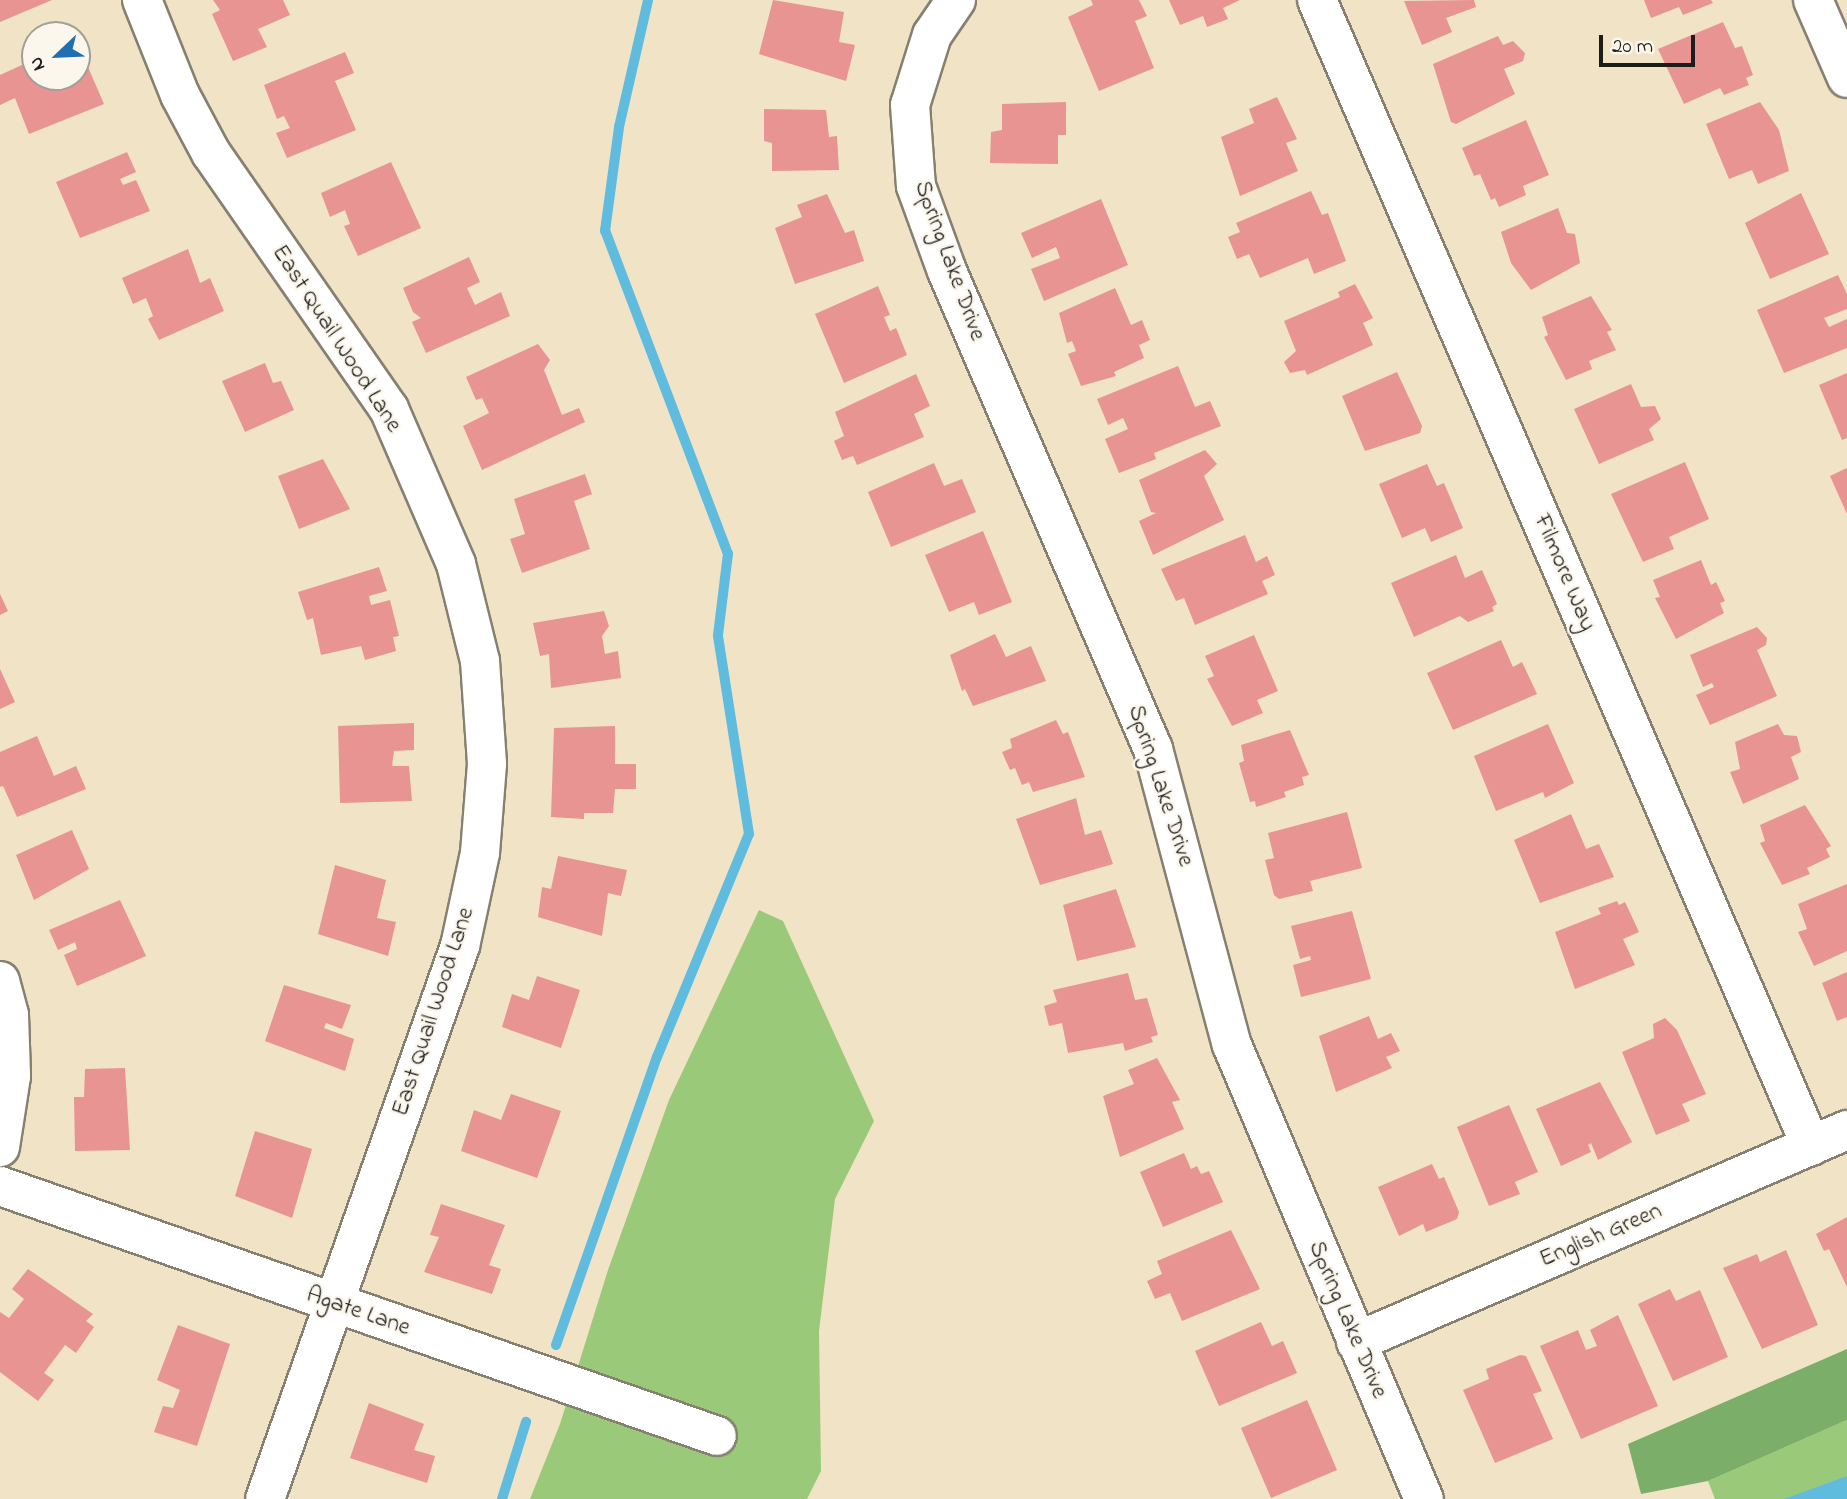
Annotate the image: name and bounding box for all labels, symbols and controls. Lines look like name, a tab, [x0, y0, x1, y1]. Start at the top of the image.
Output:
north arrow	[21, 21, 91, 91]
scale bar	[1602, 21, 1698, 65]
text: 20 m	[1612, 32, 1653, 62]
text: N	[23, 52, 53, 75]
street label: Spring Lake Drive	[907, 177, 991, 345]
street label: East Quail Wood Lane	[265, 240, 407, 438]
street label: Filmore Way	[1526, 510, 1602, 636]
street label: Spring Lake Drive	[1120, 702, 1200, 870]
street label: East Quail Wood Lane	[387, 904, 481, 1120]
street label: English Green	[1536, 1197, 1666, 1275]
street label: Spring Lake Drive	[1301, 1237, 1393, 1403]
street label: Agate Lane	[302, 1281, 414, 1343]

